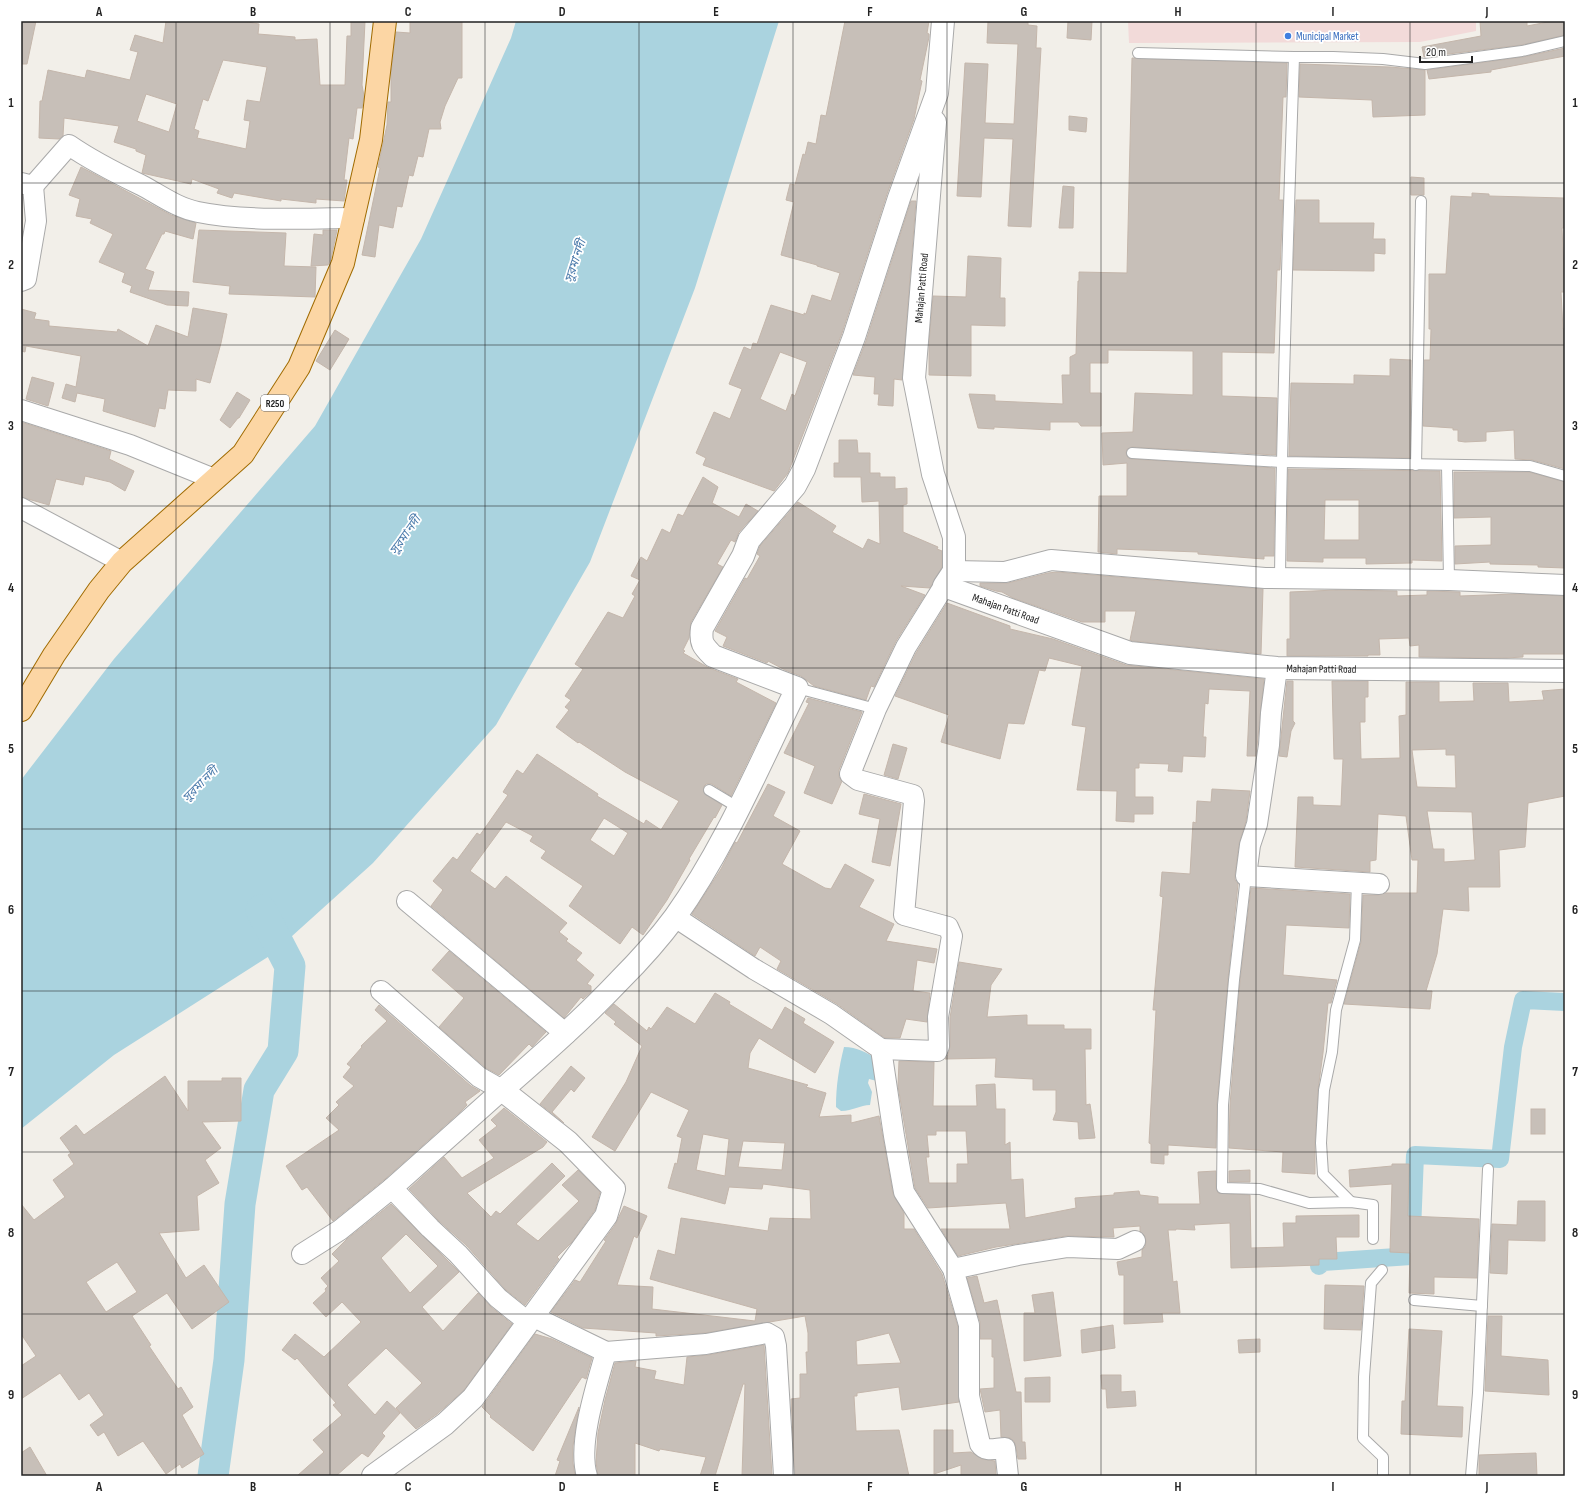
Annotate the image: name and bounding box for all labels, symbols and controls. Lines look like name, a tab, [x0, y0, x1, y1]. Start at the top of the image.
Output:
text: A	[95, 4, 103, 20]
text: B	[250, 4, 256, 20]
text: C	[405, 4, 412, 20]
text: D	[559, 4, 566, 20]
text: E	[713, 4, 719, 20]
text: F	[867, 4, 873, 20]
text: G	[1021, 4, 1028, 20]
text: H	[1175, 4, 1182, 20]
text: I	[1332, 4, 1335, 20]
text: J	[1485, 4, 1489, 20]
place label: Municipal Market	[1296, 30, 1359, 43]
marker: Municipal Market	[1283, 31, 1293, 41]
scale bar	[1420, 38, 1472, 64]
text: 20 m	[1426, 45, 1446, 60]
text: 1	[8, 95, 14, 111]
text: 1	[1572, 95, 1578, 111]
water label: সুরমা নদী	[562, 235, 590, 284]
street label: Mahajan Patti Road	[912, 252, 931, 323]
text: 2	[8, 257, 14, 273]
text: 2	[1572, 257, 1578, 273]
road number: R250	[261, 395, 289, 411]
text: 3	[8, 418, 14, 434]
text: 3	[1572, 418, 1578, 434]
water label: সুরমা নদী	[387, 511, 426, 558]
text: 4	[8, 580, 14, 596]
text: 4	[1572, 580, 1578, 596]
street label: Mahajan Patti Road	[971, 591, 1041, 627]
street label: Mahajan Patti Road	[1286, 662, 1357, 676]
text: 5	[8, 741, 14, 757]
text: 5	[1572, 741, 1578, 757]
water label: সুরমা নদী	[179, 761, 223, 805]
text: 6	[8, 902, 14, 918]
text: 6	[1572, 902, 1578, 918]
text: 7	[8, 1064, 14, 1080]
text: 7	[1572, 1064, 1578, 1080]
text: 8	[8, 1225, 14, 1241]
text: 8	[1572, 1225, 1578, 1241]
text: 9	[8, 1387, 14, 1403]
text: 9	[1572, 1387, 1578, 1403]
text: A	[95, 1479, 103, 1495]
text: B	[250, 1479, 256, 1495]
text: C	[405, 1479, 412, 1495]
text: D	[559, 1479, 566, 1495]
text: E	[713, 1479, 719, 1495]
text: F	[867, 1479, 873, 1495]
text: G	[1021, 1479, 1028, 1495]
text: H	[1175, 1479, 1182, 1495]
text: I	[1332, 1479, 1335, 1495]
text: J	[1485, 1479, 1489, 1495]

